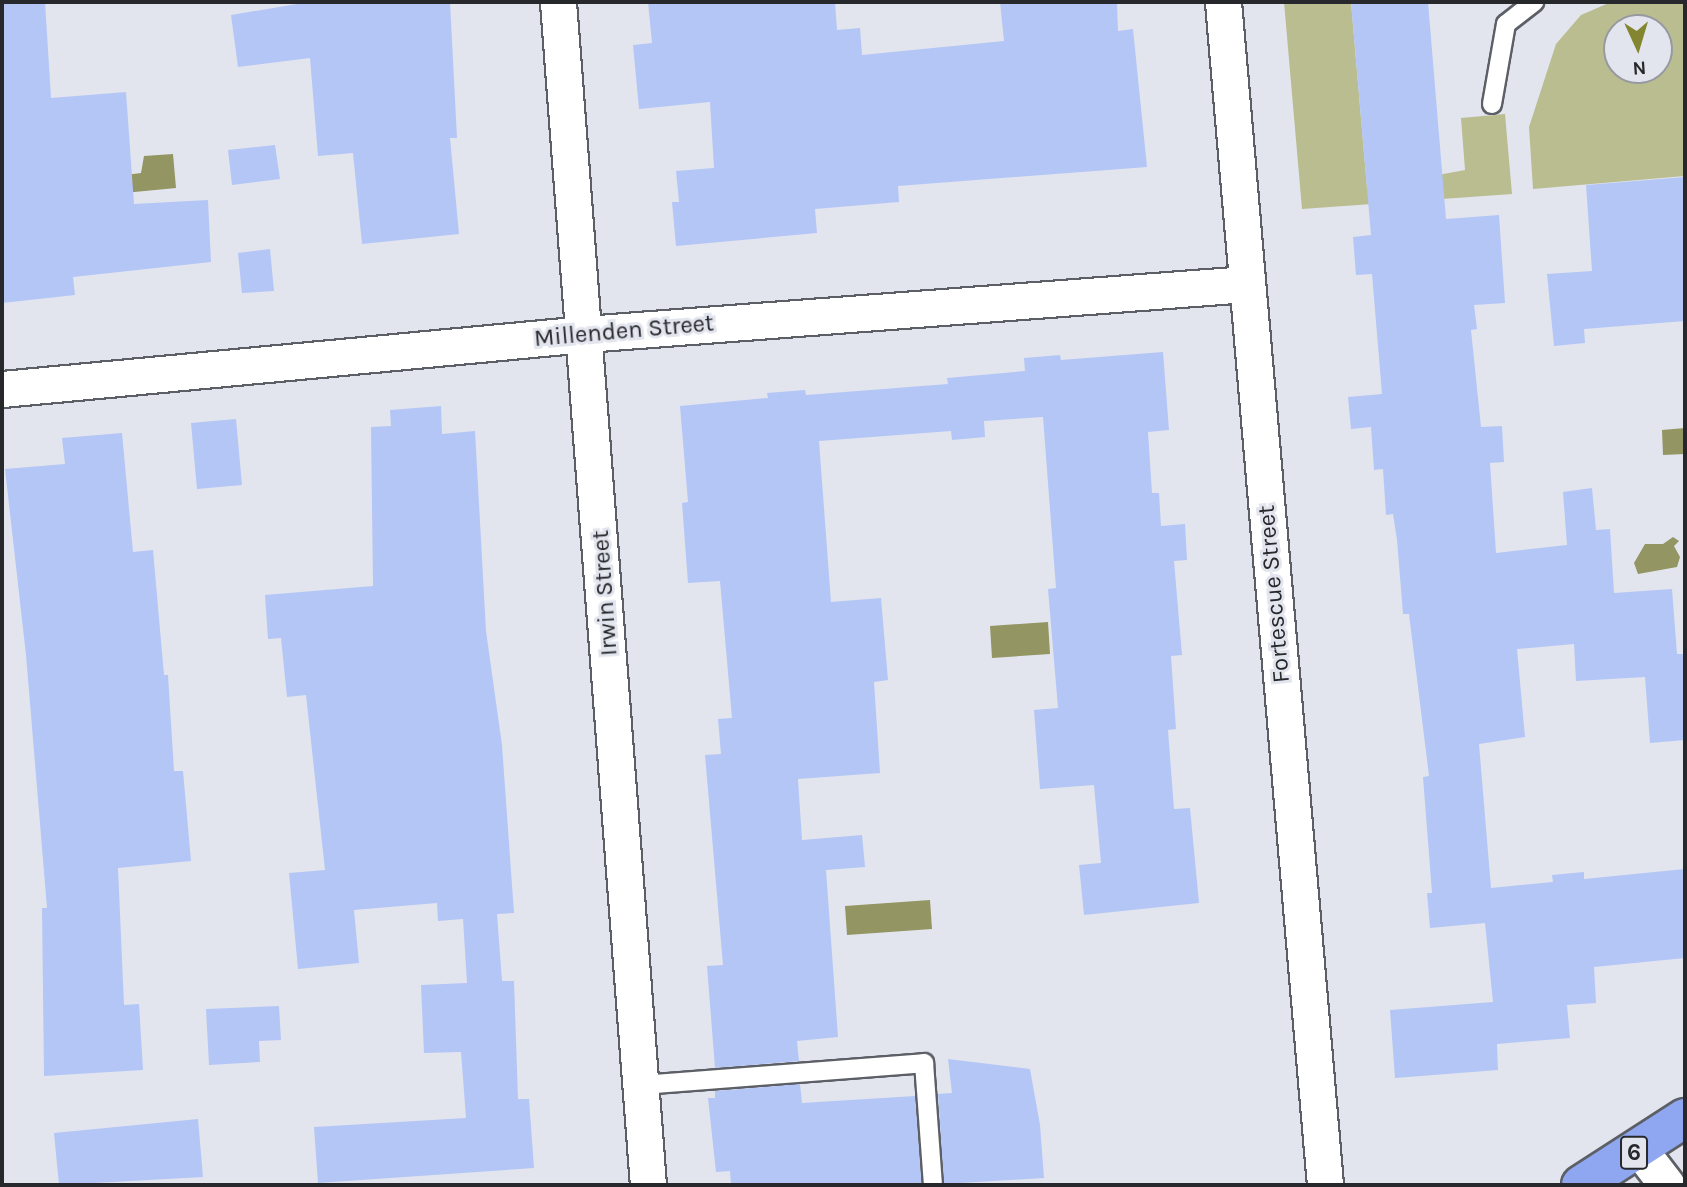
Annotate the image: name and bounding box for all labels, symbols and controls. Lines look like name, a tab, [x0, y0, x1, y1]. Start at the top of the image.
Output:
north arrow	[1603, 14, 1673, 84]
text: N	[1632, 57, 1647, 79]
street label: Millenden Street	[533, 309, 715, 353]
street label: Fortescue Street	[1252, 504, 1296, 684]
street label: Irwin Street	[586, 529, 624, 657]
road number: 6	[1620, 1134, 1648, 1172]

